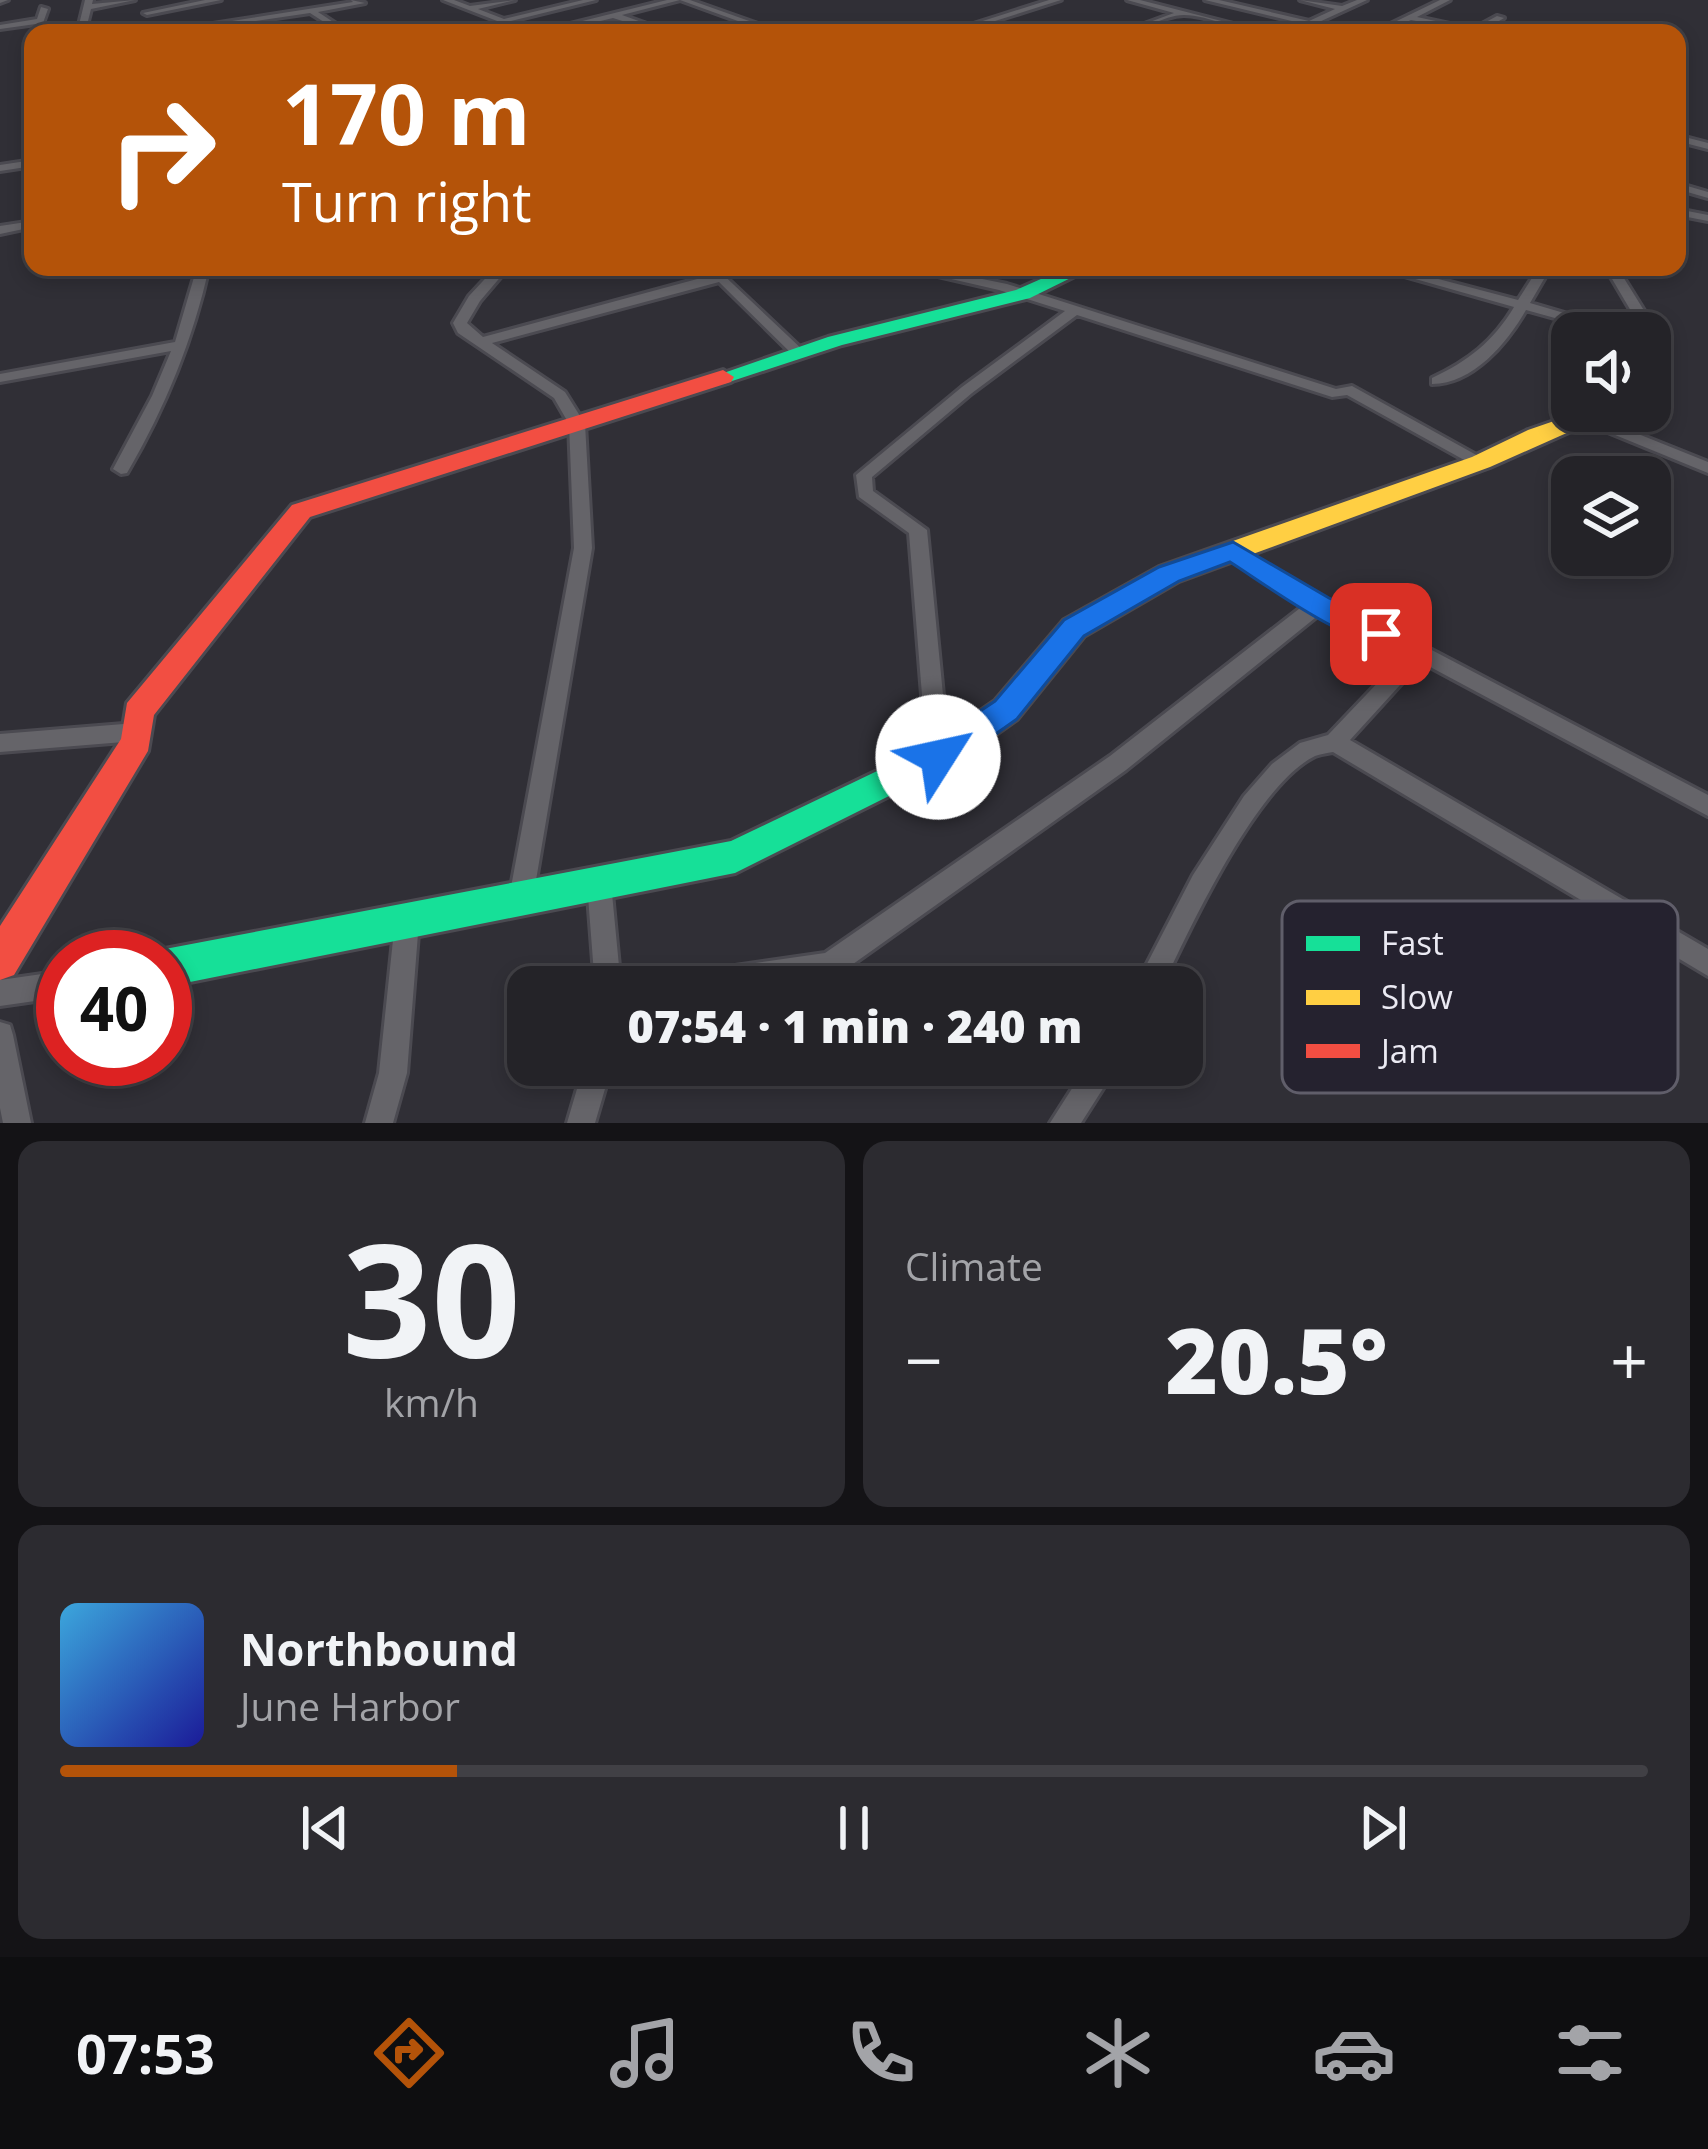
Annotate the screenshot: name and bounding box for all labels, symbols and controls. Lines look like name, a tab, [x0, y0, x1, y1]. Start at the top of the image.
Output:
text: 170 m	[282, 55, 530, 170]
icon: right	[84, 72, 240, 228]
text: Turn right	[282, 164, 531, 238]
map controls	[1551, 312, 1671, 576]
button: sound	[1551, 312, 1671, 432]
button: layers	[1551, 456, 1671, 576]
pin	[1330, 583, 1432, 685]
icon: arrive	[1348, 601, 1414, 667]
position arrow	[875, 694, 1001, 820]
legend	[1282, 901, 1678, 1093]
text: Fast	[1381, 920, 1444, 965]
speed limit sign: 40	[36, 930, 192, 1086]
text: Slow	[1381, 974, 1453, 1019]
text: 07:54 · 1 min · 240 m	[628, 995, 1082, 1056]
text: Jam	[1378, 1028, 1439, 1073]
text: 30	[342, 1190, 521, 1403]
text: Climate	[905, 1239, 1043, 1292]
text: 20.5°	[1165, 1298, 1388, 1420]
text: −	[905, 1314, 943, 1404]
text: +	[1610, 1314, 1648, 1404]
text: km/h	[384, 1375, 479, 1428]
text: Northbound	[240, 1618, 518, 1679]
text: June Harbor	[240, 1679, 460, 1732]
icon: previous	[292, 1795, 358, 1861]
icon: pause	[821, 1795, 887, 1861]
icon: next	[1350, 1795, 1416, 1861]
icon: directions	[367, 2011, 451, 2095]
icon: music	[603, 2011, 687, 2095]
icon: phone	[839, 2011, 923, 2095]
icon: climate	[1076, 2011, 1160, 2095]
icon: car	[1312, 2011, 1396, 2095]
icon: filters	[1548, 2011, 1632, 2095]
text: 07:53	[76, 2016, 215, 2090]

